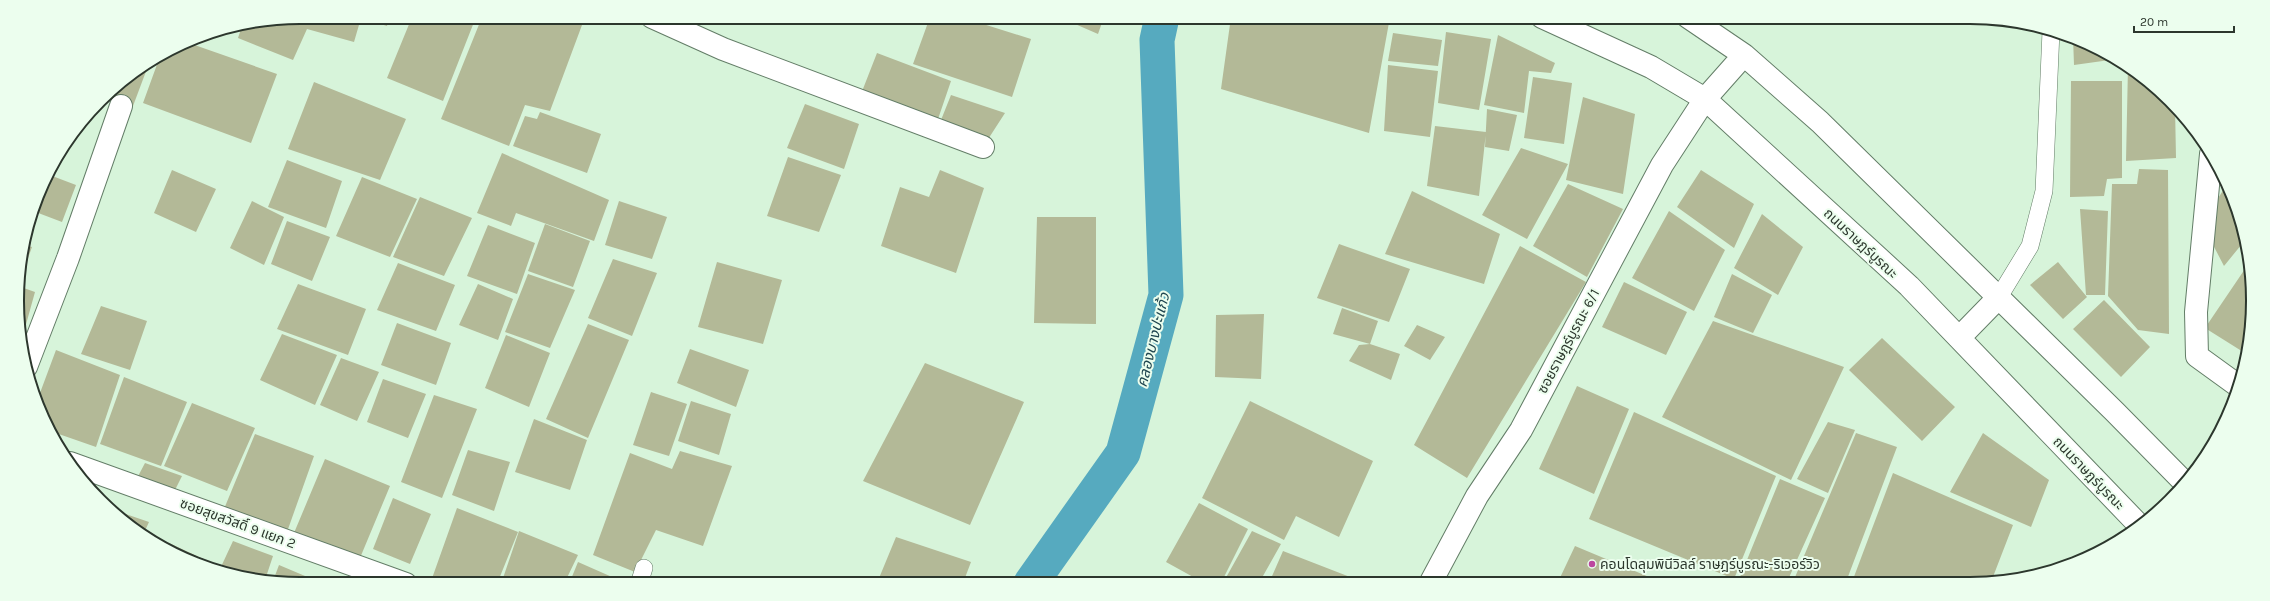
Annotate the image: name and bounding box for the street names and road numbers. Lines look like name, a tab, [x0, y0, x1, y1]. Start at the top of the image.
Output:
street label: ถนนราษฎร์บูรณะ	[1820, 205, 1901, 282]
street label: ซอยราษฎร์บูรณะ 6/1	[1534, 286, 1603, 396]
street label: ถนนราษฎร์บูรณะ	[2049, 433, 2128, 514]
street label: ซอยสุขสวัสดิ์ 9 แยก 2	[178, 494, 298, 552]

